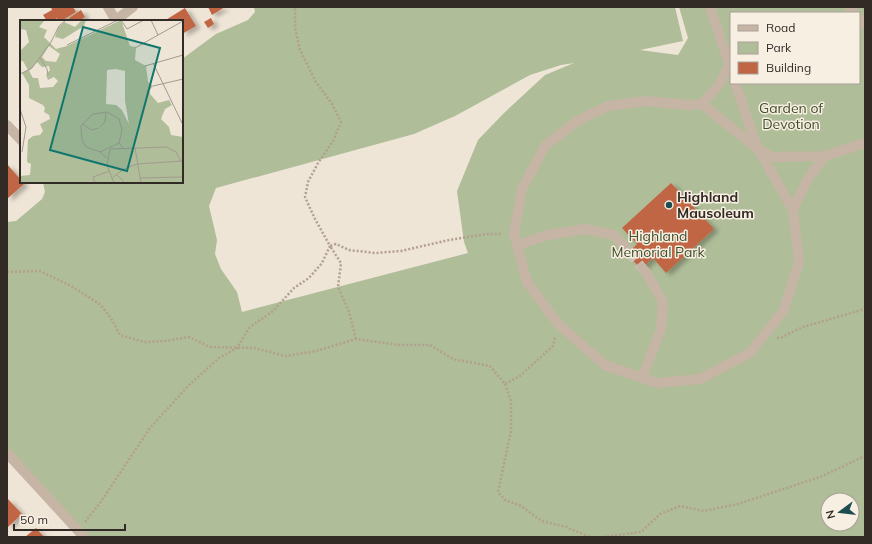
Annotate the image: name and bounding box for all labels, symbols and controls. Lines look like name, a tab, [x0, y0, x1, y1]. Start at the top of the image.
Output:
legend	[730, 12, 860, 84]
inset map	[20, 20, 183, 183]
text: Road	[766, 20, 795, 35]
text: Park	[766, 40, 792, 55]
text: Building	[766, 60, 811, 75]
park label: Garden of Devotion	[759, 99, 823, 133]
place label: Highland Mausoleum	[677, 188, 754, 222]
marker: Highland Mausoleum	[664, 200, 674, 210]
park label: Highland Memorial Park	[611, 227, 705, 261]
north arrow	[820, 492, 860, 532]
scale bar	[14, 506, 125, 532]
text: N	[823, 509, 838, 520]
text: 50 m	[20, 512, 48, 527]

